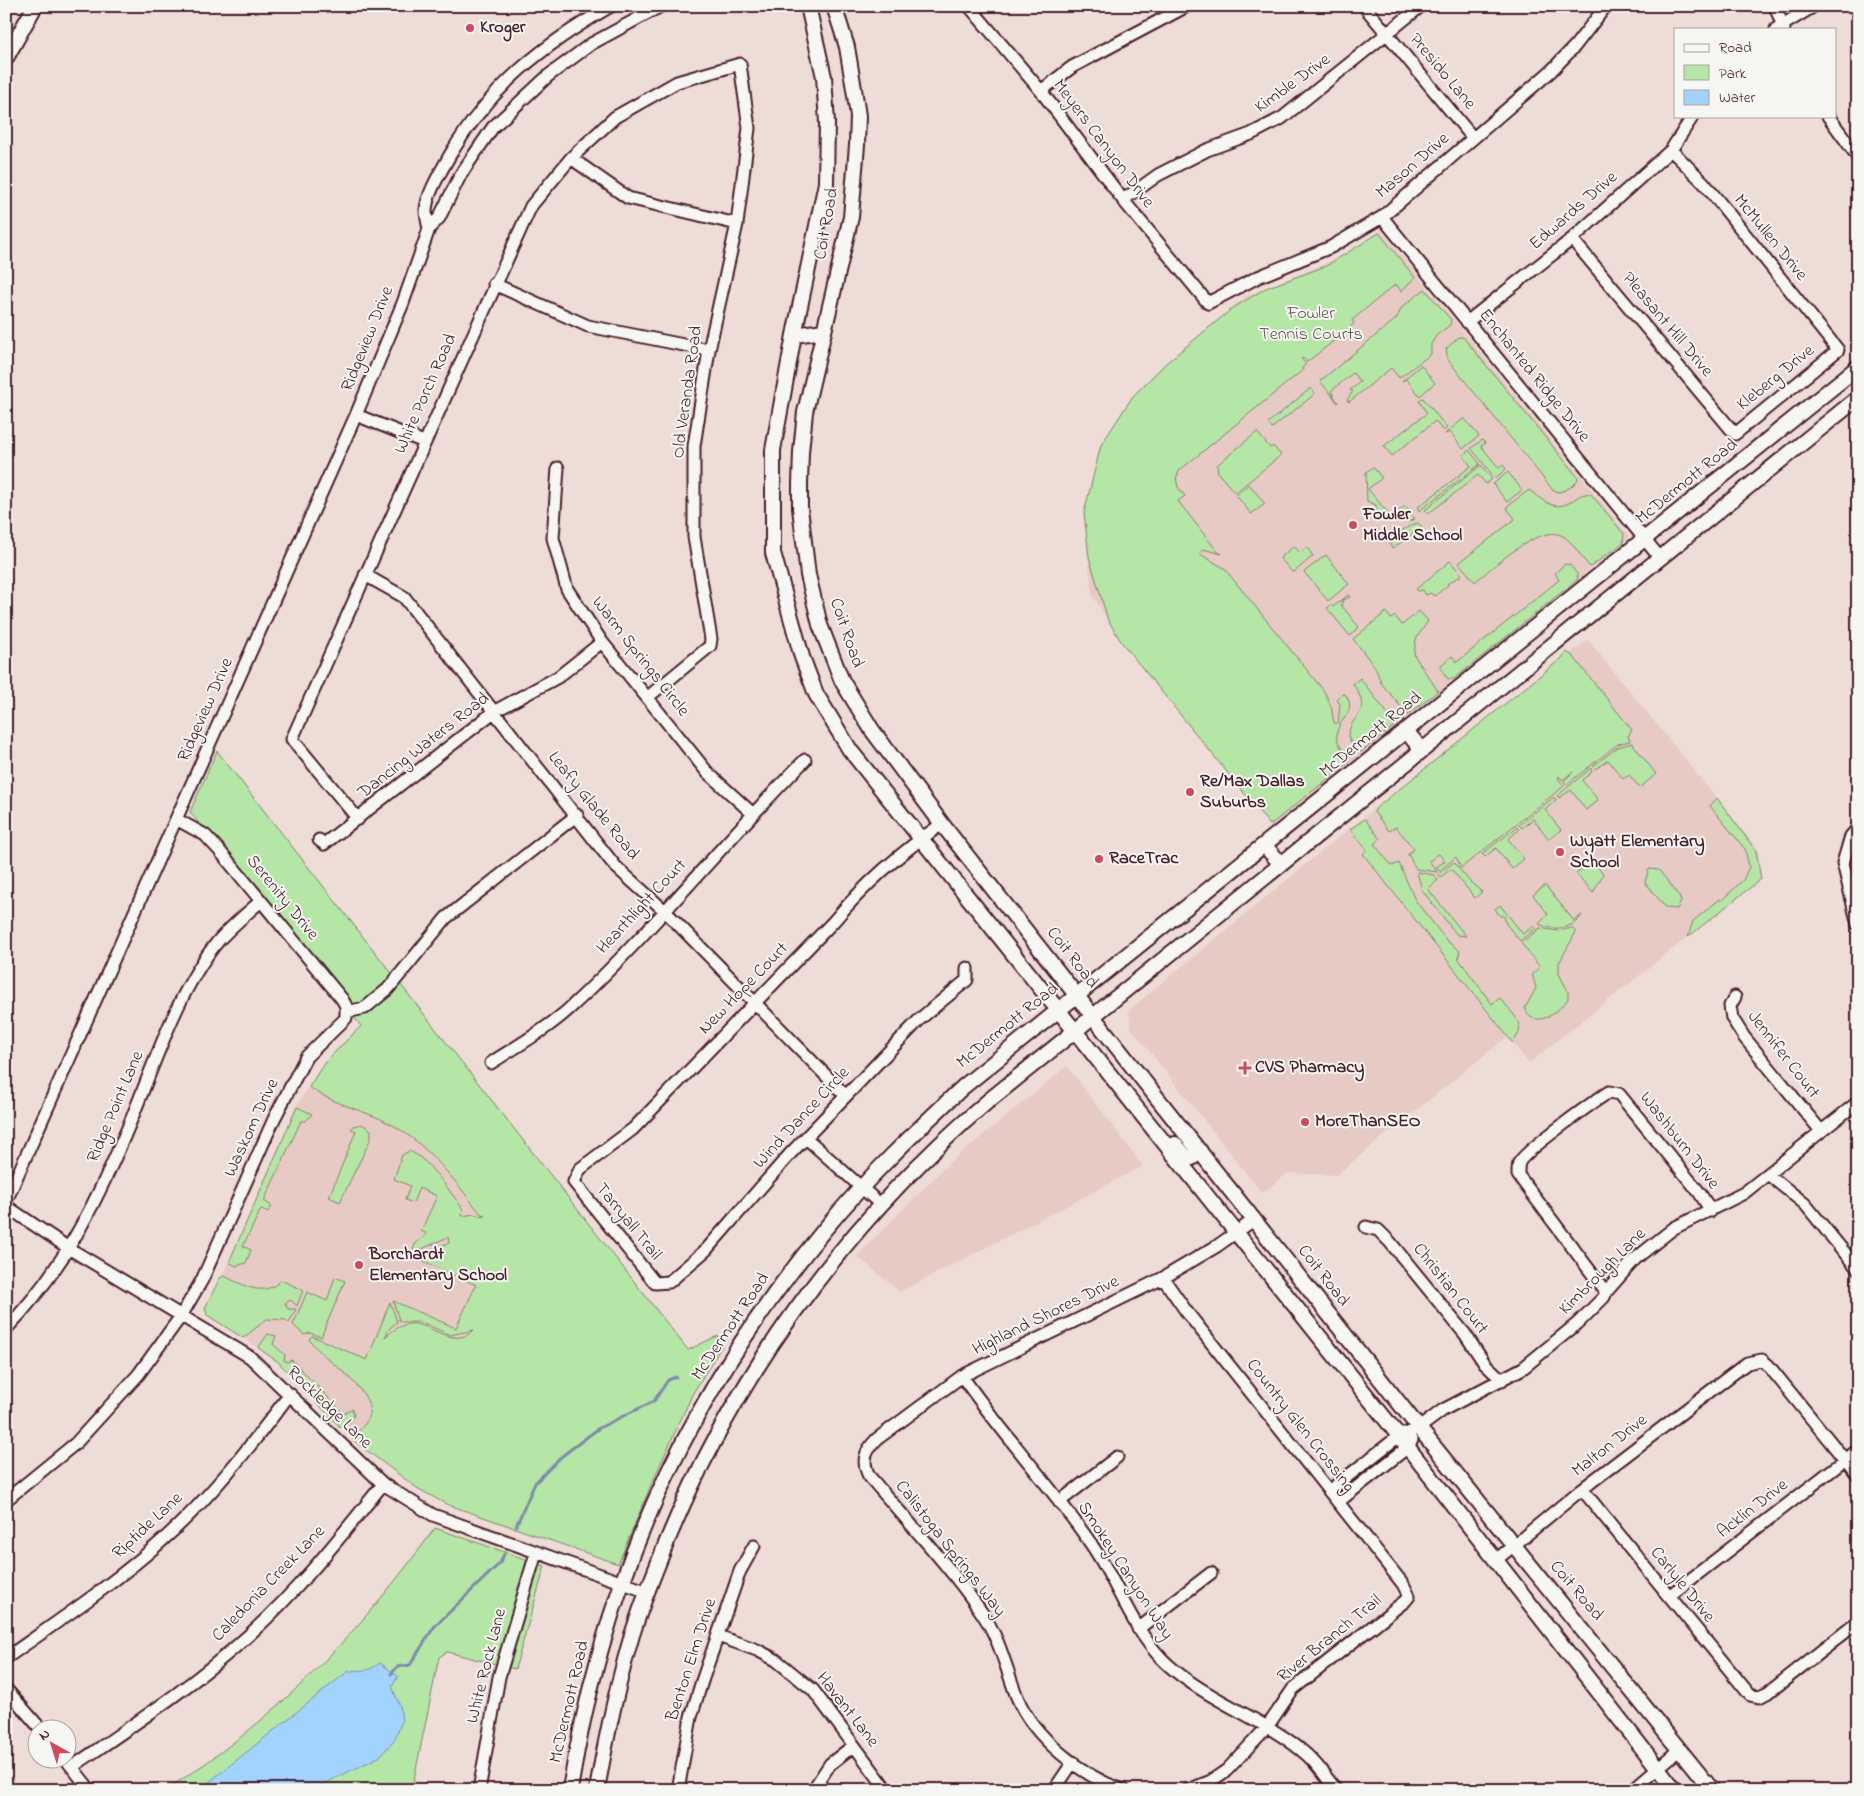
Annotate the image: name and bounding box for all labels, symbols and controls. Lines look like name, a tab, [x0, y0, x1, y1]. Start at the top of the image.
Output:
place label: Kroger	[480, 15, 526, 42]
marker: Kroger	[464, 22, 476, 34]
street label: Presido Lane	[1402, 28, 1482, 117]
legend	[1674, 28, 1836, 118]
text: Road	[1719, 37, 1752, 59]
street label: Kimble Drive	[1250, 47, 1337, 120]
text: Park	[1719, 63, 1747, 85]
street label: Meyers Canyon Drive	[1046, 74, 1161, 215]
text: Water	[1719, 87, 1755, 109]
street label: Mason Drive	[1370, 126, 1456, 205]
street label: Edwards Drive	[1524, 165, 1625, 257]
street label: Coit Road	[808, 186, 846, 262]
street label: McMullen Drive	[1727, 189, 1814, 288]
street label: Pleasant Hill Drive	[1615, 267, 1719, 384]
street label: Ridgeview Drive	[335, 282, 402, 396]
park label: Fowler Tennis Courts	[1259, 301, 1363, 348]
street label: Enchanted Ridge Drive	[1471, 304, 1597, 450]
street label: Old Veranda Road	[666, 324, 710, 460]
street label: White Porch Road	[388, 330, 464, 458]
street label: Kleberg Drive	[1732, 338, 1822, 418]
street label: McDermott Road	[1630, 433, 1744, 531]
place label: Fowler Middle School	[1362, 502, 1462, 549]
marker: Fowler Middle School	[1347, 519, 1359, 531]
street label: Warm Springs Circle	[584, 591, 696, 724]
street label: Coit Road	[822, 595, 870, 671]
street label: Ridgeview Drive	[171, 653, 242, 767]
street label: Dancing Waters Road	[352, 686, 496, 807]
street label: McDermott Road	[1314, 686, 1428, 784]
street label: Leafy Glade Road	[541, 746, 645, 866]
place label: Re/Max Dallas Suburbs	[1200, 769, 1305, 816]
marker: Re/Max Dallas Suburbs	[1184, 786, 1196, 798]
place label: Wyatt Elementary School	[1570, 829, 1705, 876]
place label: RaceTrac	[1109, 846, 1179, 872]
marker: Wyatt Elementary School	[1554, 846, 1566, 858]
street label: Serenity Drive	[239, 850, 325, 947]
street label: Hearthlight Court	[591, 853, 694, 961]
marker: RaceTrac	[1093, 853, 1105, 865]
street label: Coit Road	[1040, 922, 1104, 994]
street label: New Hope Court	[693, 937, 795, 1041]
street label: McDermott Road	[951, 977, 1065, 1075]
street label: Jennifer Court	[1740, 1005, 1826, 1105]
street label: Ridge Point Lane	[81, 1046, 152, 1167]
place label: CVS Pharmacy	[1255, 1055, 1364, 1082]
street label: Wind Dance Circle	[748, 1060, 857, 1175]
marker: CVS Pharmacy	[1239, 1062, 1251, 1074]
street label: Waskom Drive	[218, 1074, 287, 1182]
street label: Washburn Drive	[1633, 1087, 1726, 1196]
place label: MoreThanSEO	[1315, 1109, 1421, 1135]
marker: MoreThanSEO	[1299, 1116, 1311, 1128]
street label: Tarryall Trail	[589, 1178, 667, 1266]
street label: Kimbrough Lane	[1553, 1222, 1654, 1322]
street label: Christian Court	[1406, 1238, 1494, 1340]
street label: Coit Road	[1291, 1240, 1355, 1312]
place label: Borchardt Elementary School	[368, 1242, 507, 1290]
marker: Borchardt Elementary School	[353, 1259, 365, 1271]
street label: McDermott Road	[685, 1268, 777, 1386]
street label: Highland Shores Drive	[968, 1269, 1125, 1364]
street label: Country Glen Crossing	[1239, 1354, 1361, 1499]
street label: Rockledge Lane	[280, 1360, 378, 1457]
street label: Malton Drive	[1567, 1407, 1654, 1484]
street label: Acklin Drive	[1712, 1472, 1795, 1545]
street label: Calistoga Springs Way	[887, 1475, 1012, 1624]
street label: Riptide Lane	[107, 1486, 190, 1566]
street label: Smokey Canyon Way	[1070, 1497, 1180, 1645]
street label: Caledonia Creek Lane	[206, 1519, 332, 1648]
street label: Carlyle Drive	[1643, 1541, 1721, 1629]
street label: Coit Road	[1543, 1555, 1609, 1627]
street label: River Branch Trail	[1272, 1589, 1388, 1689]
street label: Benton Elm Drive	[660, 1594, 724, 1726]
street label: White Rock Lane	[460, 1605, 514, 1726]
street label: McDermott Road	[543, 1638, 597, 1766]
street label: Havant Lane	[809, 1667, 885, 1754]
north arrow	[28, 1718, 78, 1768]
text: N	[34, 1724, 55, 1746]

